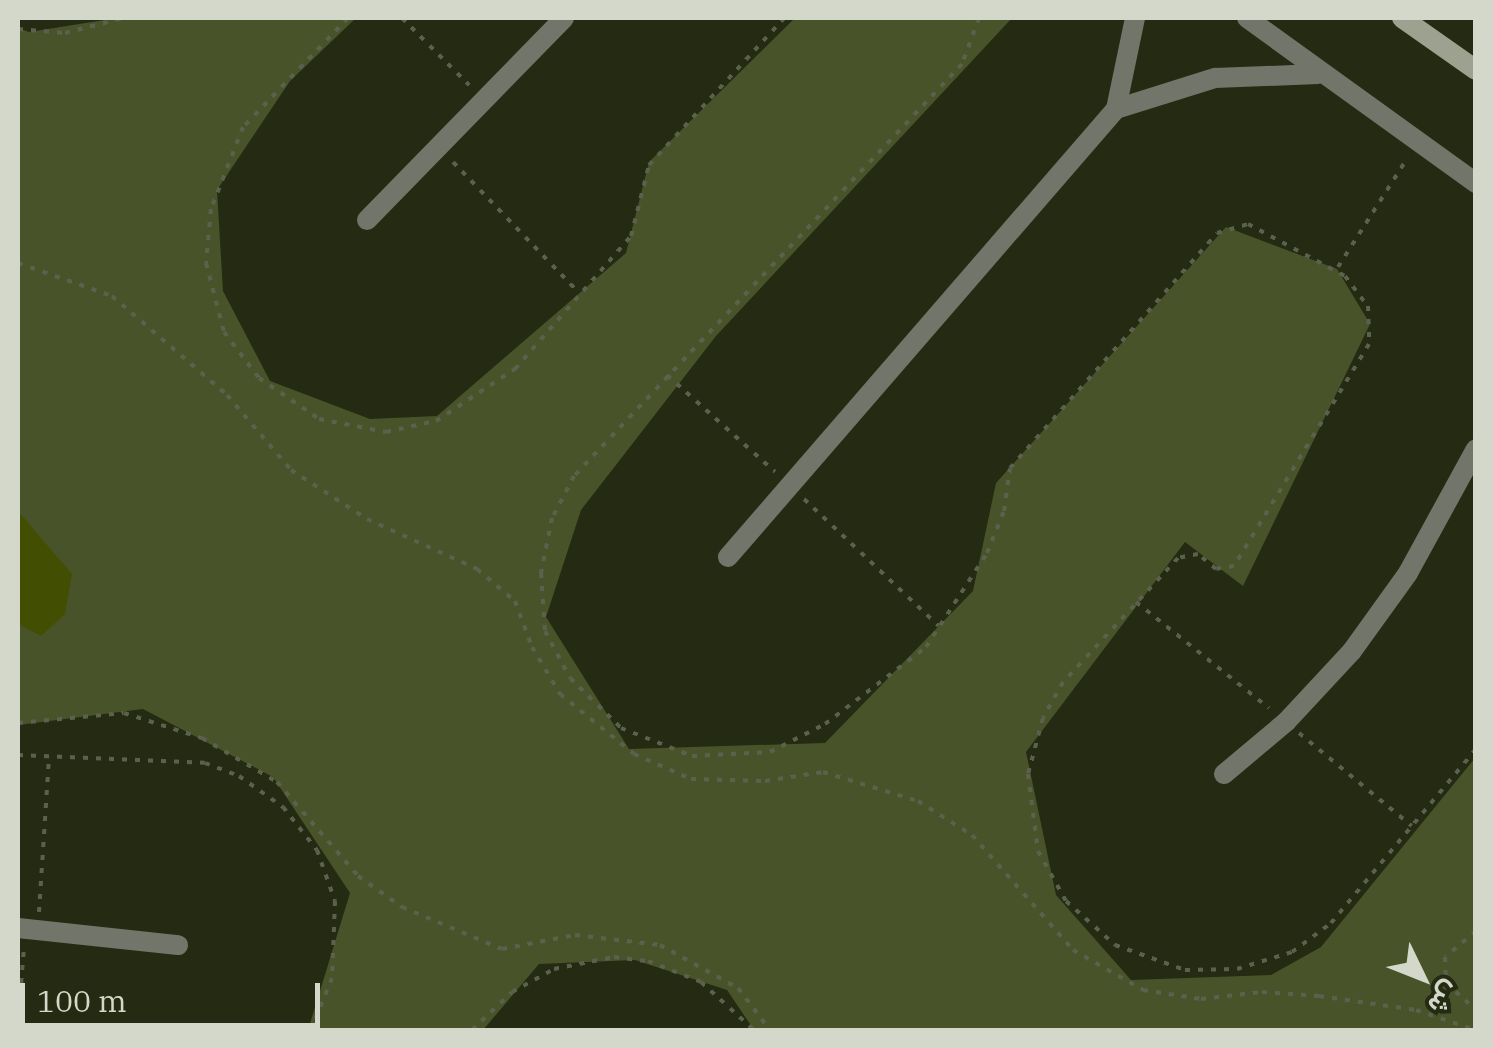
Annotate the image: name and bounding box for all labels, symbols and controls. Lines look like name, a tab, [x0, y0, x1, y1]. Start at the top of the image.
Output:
north arrow	[1373, 928, 1473, 1028]
scale bar	[25, 963, 325, 1025]
text: ش	[1420, 974, 1470, 1024]
text: 100 m	[37, 981, 127, 1020]

